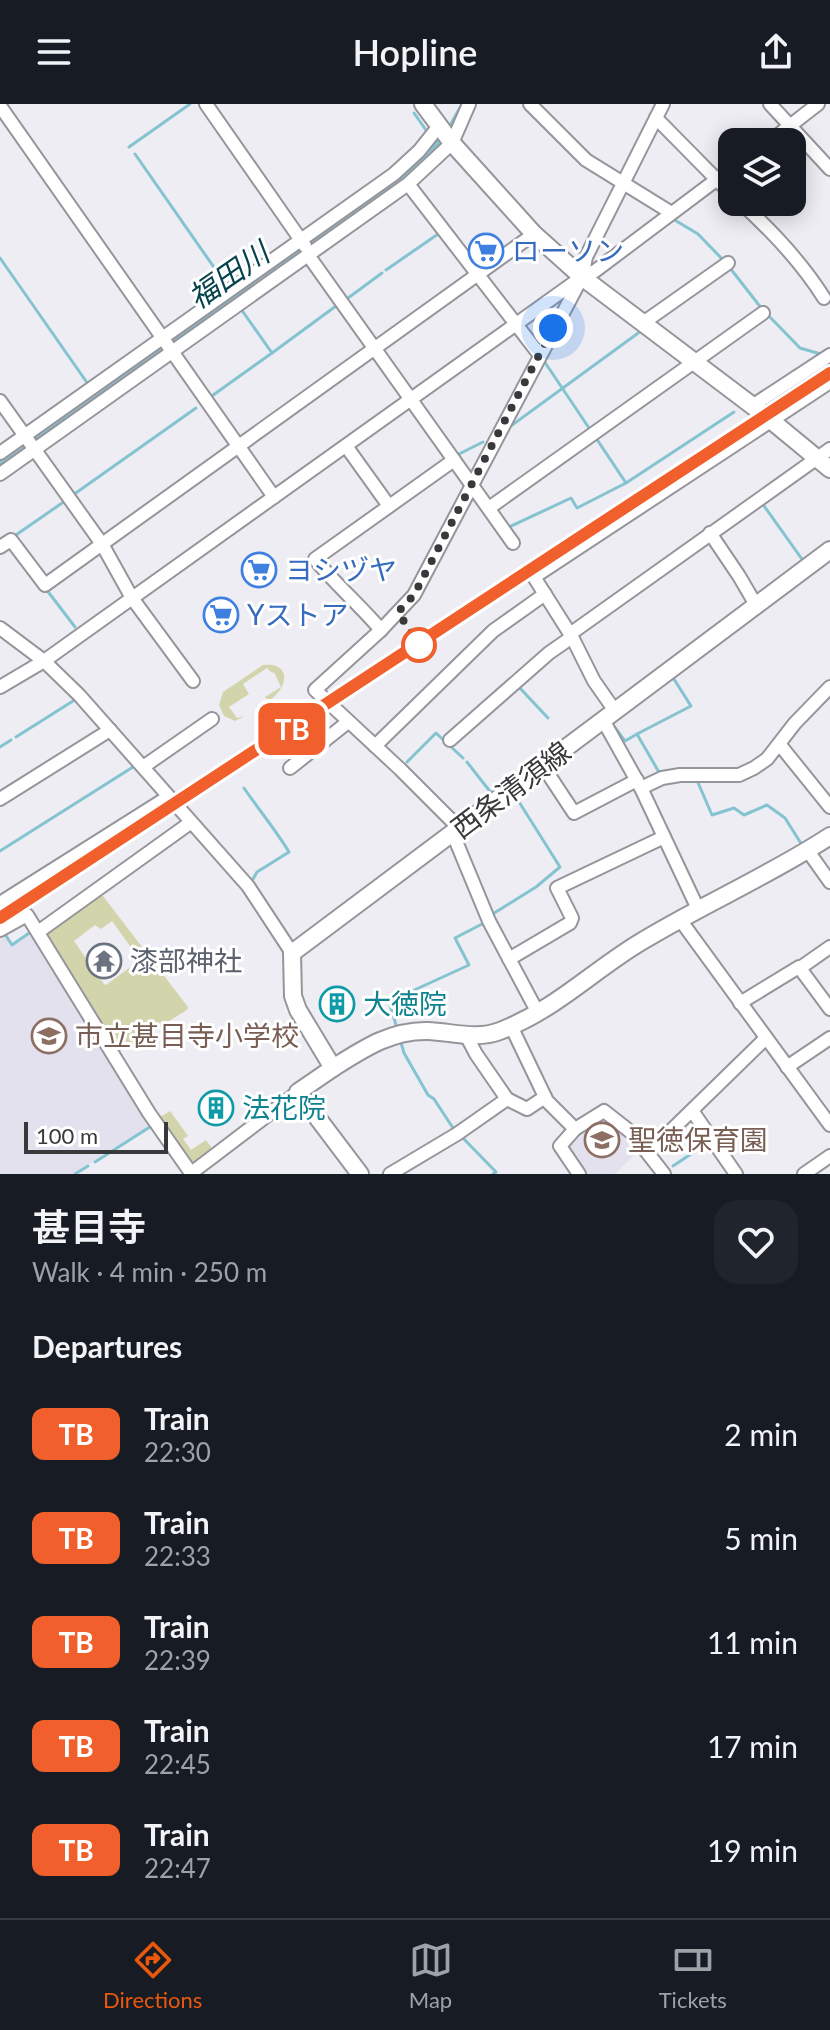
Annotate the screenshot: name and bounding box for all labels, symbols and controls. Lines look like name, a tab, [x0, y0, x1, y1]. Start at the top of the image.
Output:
icon: menu	[32, 30, 76, 74]
text: Hopline	[353, 30, 477, 74]
icon: share	[754, 30, 798, 74]
map controls	[718, 128, 806, 216]
button: layers	[718, 128, 806, 216]
water label: 福田川	[181, 232, 277, 315]
supermarket icon: ローソン	[467, 232, 505, 270]
place label: ローソン	[512, 233, 624, 267]
your location	[533, 308, 573, 348]
supermarket icon: ヨシヅヤ	[240, 551, 278, 589]
place label: ヨシヅヤ	[285, 552, 397, 586]
supermarket icon: Yストア	[202, 596, 240, 634]
place label: Yストア	[247, 597, 348, 631]
unlabelled marker	[402, 628, 436, 662]
line badge: TB	[256, 703, 328, 755]
text: TB	[274, 712, 310, 746]
street label: 西条清須線	[444, 733, 577, 845]
temple icon: 漆部神社	[85, 942, 123, 980]
place label: 漆部神社	[130, 943, 242, 977]
building icon: 大徳院	[318, 985, 356, 1023]
place label: 大徳院	[363, 986, 447, 1020]
school or university icon: 市立甚目寺小学校	[30, 1017, 68, 1055]
place label: 市立甚目寺小学校	[75, 1018, 299, 1052]
building icon: 法花院	[197, 1089, 235, 1127]
place label: 法花院	[242, 1090, 326, 1124]
scale bar	[24, 1118, 168, 1154]
school or university icon: 聖徳保育園	[583, 1121, 621, 1159]
text: 100 m	[36, 1122, 98, 1149]
place label: 聖徳保育園	[628, 1122, 768, 1156]
button: heart	[714, 1200, 798, 1284]
text: 甚目寺	[32, 1203, 146, 1249]
text: Walk · 4 min · 250 m	[32, 1256, 267, 1288]
text: Departures	[32, 1328, 182, 1364]
text: Train	[144, 1400, 210, 1436]
text: 2 min	[724, 1416, 798, 1452]
text: TB	[58, 1417, 94, 1451]
text: 22:30	[144, 1436, 211, 1468]
text: Train	[144, 1504, 210, 1540]
text: 5 min	[724, 1520, 798, 1556]
text: TB	[58, 1521, 94, 1555]
text: 22:33	[144, 1540, 211, 1572]
text: Train	[144, 1608, 210, 1644]
text: 11 min	[707, 1624, 798, 1660]
text: TB	[58, 1625, 94, 1659]
text: 22:39	[144, 1644, 211, 1676]
text: Train	[144, 1712, 210, 1748]
text: 17 min	[707, 1728, 798, 1764]
text: TB	[58, 1729, 94, 1763]
text: 22:45	[144, 1748, 211, 1780]
text: Train	[144, 1816, 210, 1852]
text: 19 min	[707, 1832, 798, 1868]
text: TB	[58, 1833, 94, 1867]
text: 22:47	[144, 1852, 211, 1884]
tab: Directions	[103, 1938, 202, 2013]
tab: Map	[409, 1938, 453, 2013]
tab: Tickets	[659, 1938, 727, 2013]

